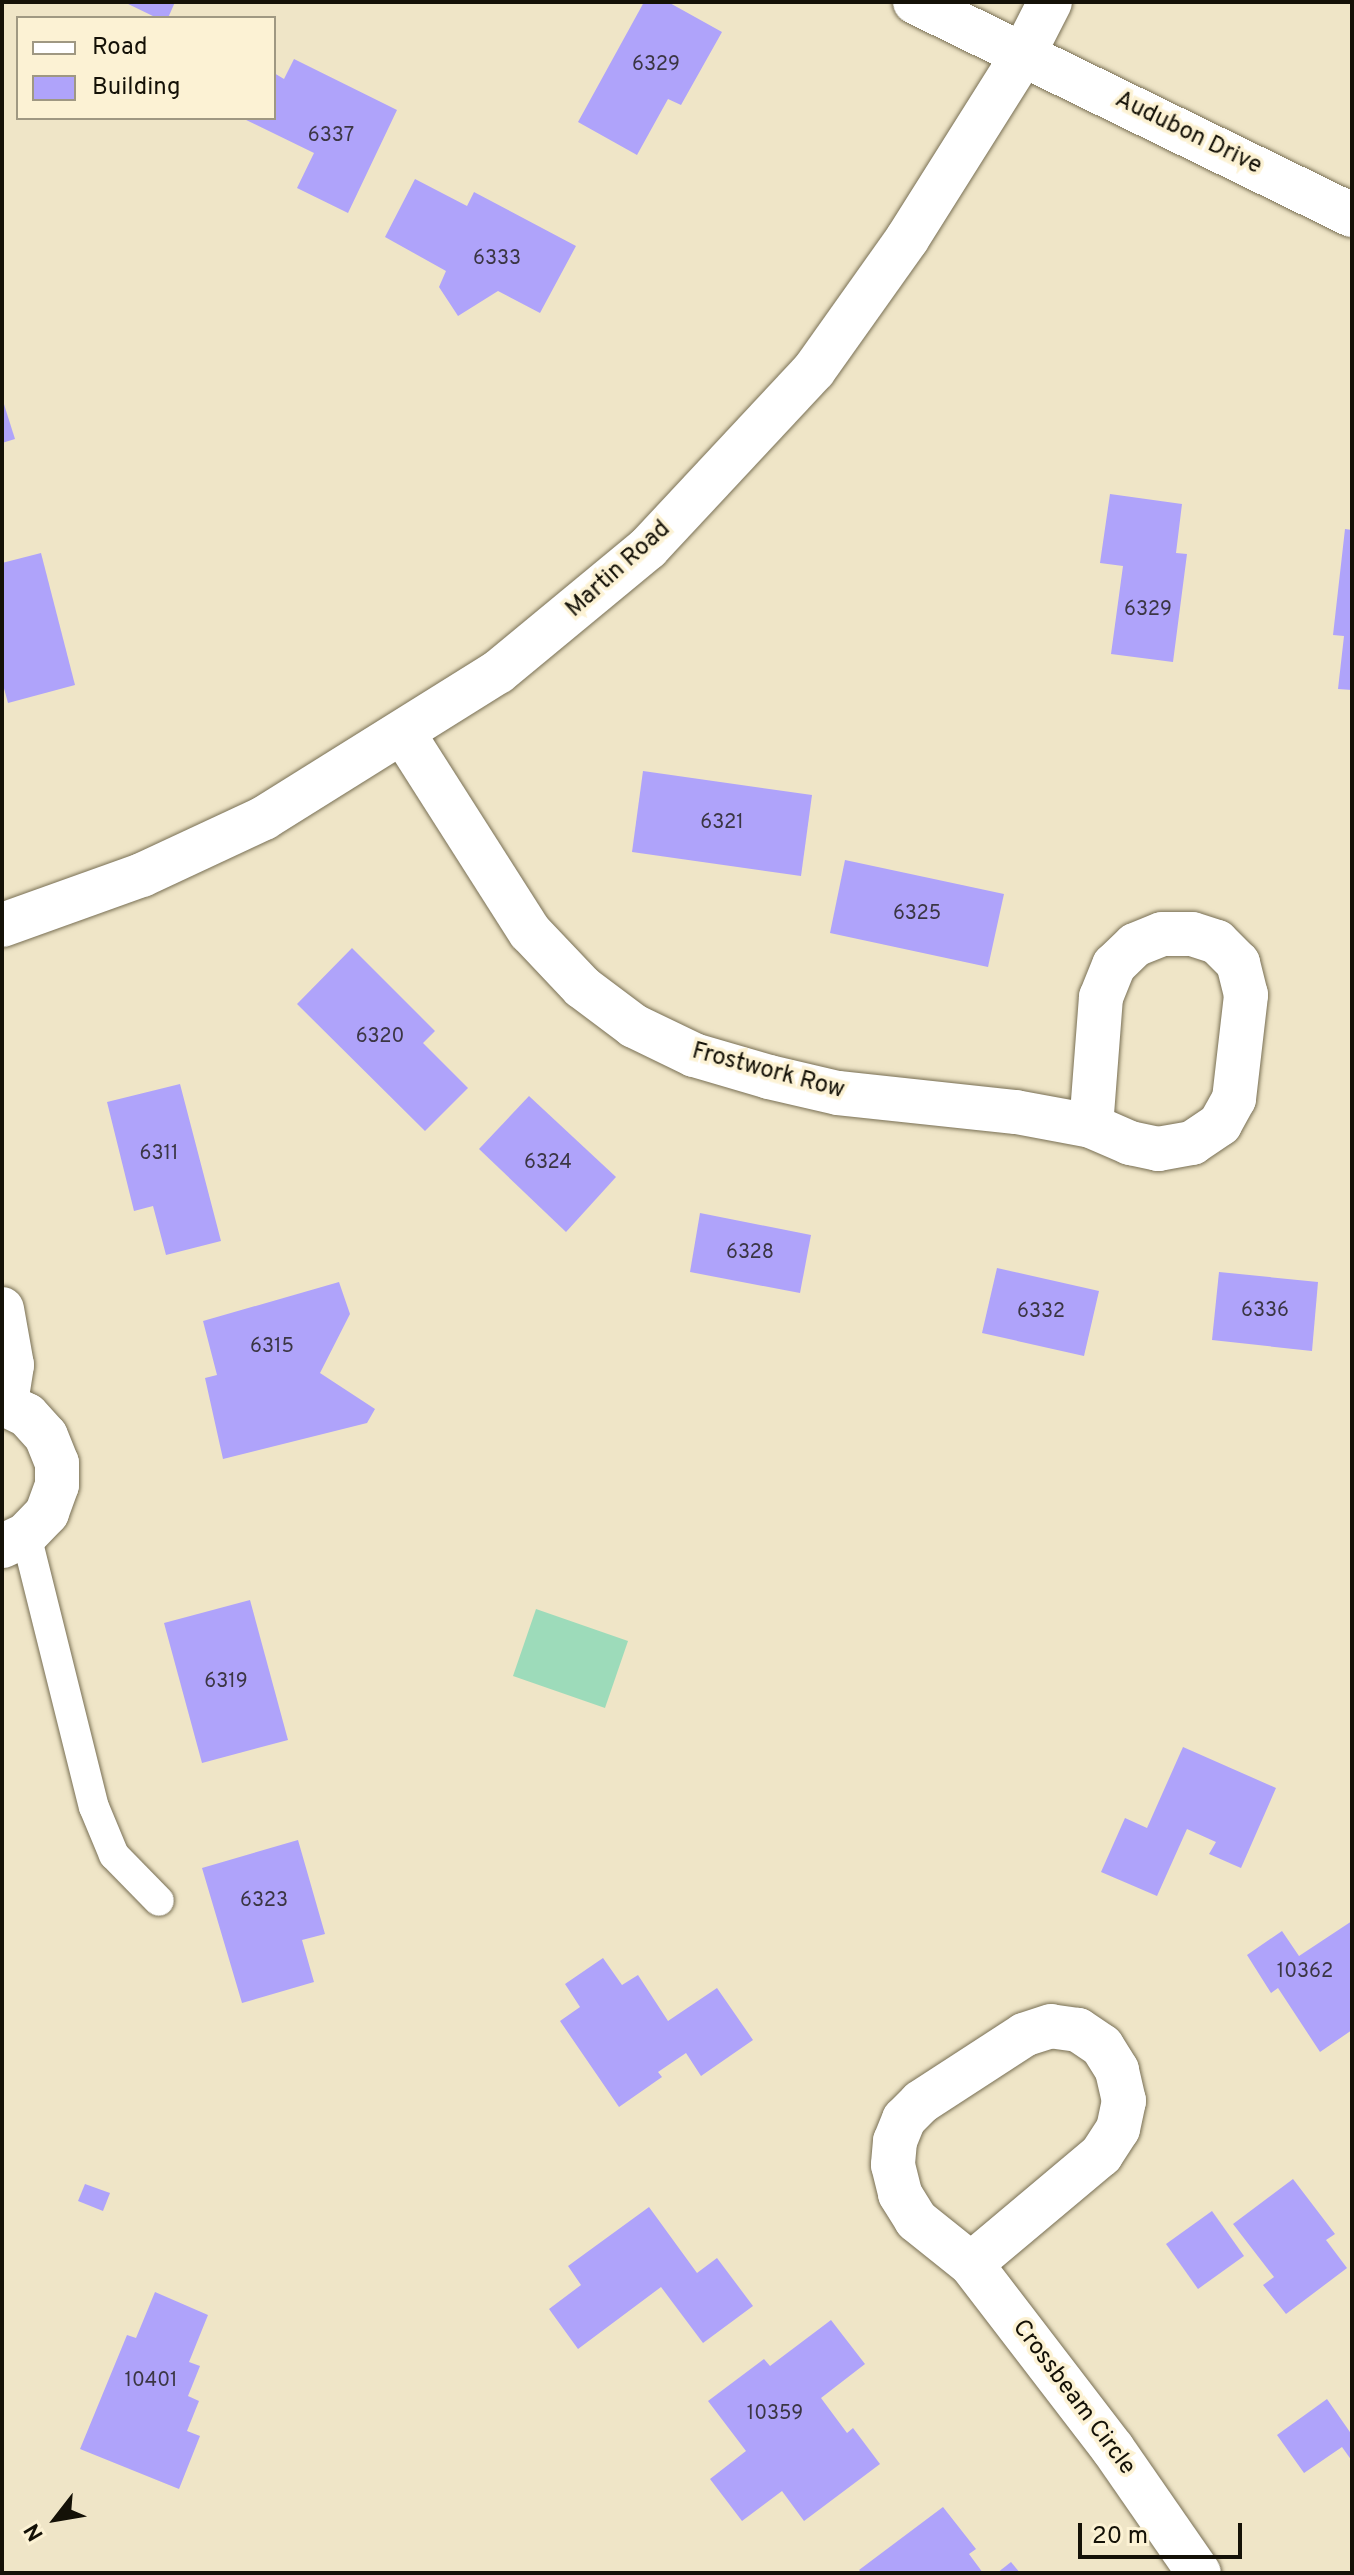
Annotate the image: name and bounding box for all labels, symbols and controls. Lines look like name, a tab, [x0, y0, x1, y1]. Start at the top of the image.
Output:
legend	[16, 16, 276, 120]
text: Road	[92, 33, 148, 63]
house number: 6329	[632, 53, 680, 77]
text: Building	[92, 73, 181, 103]
street label: Audubon Drive	[1110, 86, 1266, 182]
house number: 6337	[308, 124, 354, 148]
house number: 6333	[473, 247, 521, 271]
street label: Martin Road	[561, 516, 677, 624]
house number: 6329	[1124, 598, 1172, 622]
house number: 6321	[700, 811, 744, 835]
house number: 6325	[893, 902, 941, 926]
house number: 6320	[356, 1025, 404, 1049]
street label: Frostwork Row	[689, 1038, 847, 1106]
house number: 6311	[140, 1142, 178, 1166]
house number: 6324	[524, 1151, 572, 1175]
house number: 6328	[726, 1241, 774, 1265]
house number: 6336	[1241, 1299, 1289, 1323]
house number: 6332	[1017, 1300, 1065, 1324]
house number: 6315	[250, 1335, 294, 1359]
house number: 6319	[204, 1670, 248, 1694]
house number: 6323	[240, 1889, 288, 1913]
house number: 10362	[1277, 1960, 1333, 1984]
street label: Crossbeam Circle	[1005, 2315, 1141, 2481]
house number: 10401	[124, 2369, 178, 2393]
house number: 10359	[747, 2402, 803, 2426]
north arrow	[16, 2479, 96, 2559]
scale bar	[1082, 2507, 1246, 2557]
text: N	[19, 2518, 51, 2545]
text: 20 m	[1092, 2522, 1148, 2552]

